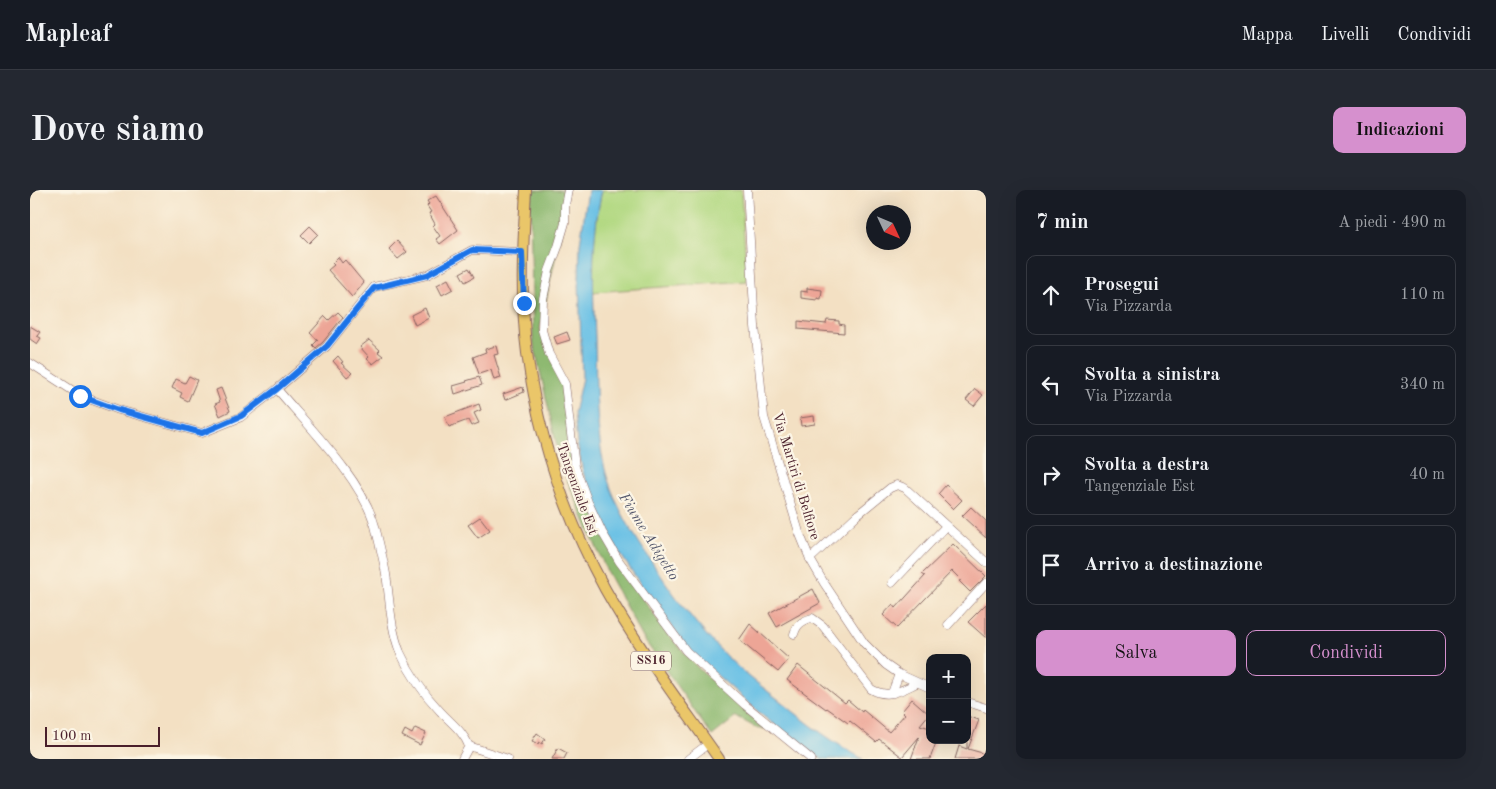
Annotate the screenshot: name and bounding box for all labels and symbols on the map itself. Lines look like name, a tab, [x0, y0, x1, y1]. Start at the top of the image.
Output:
north arrow	[866, 205, 911, 250]
route end	[513, 292, 536, 315]
route start	[69, 385, 92, 408]
street label: Via Martiri di Belfiore	[770, 410, 822, 542]
street label: Tangenziale Est	[554, 441, 600, 537]
water label: Fiume Adigetto	[615, 490, 681, 583]
road number: SS16	[631, 652, 671, 671]
scale bar	[45, 724, 160, 747]

